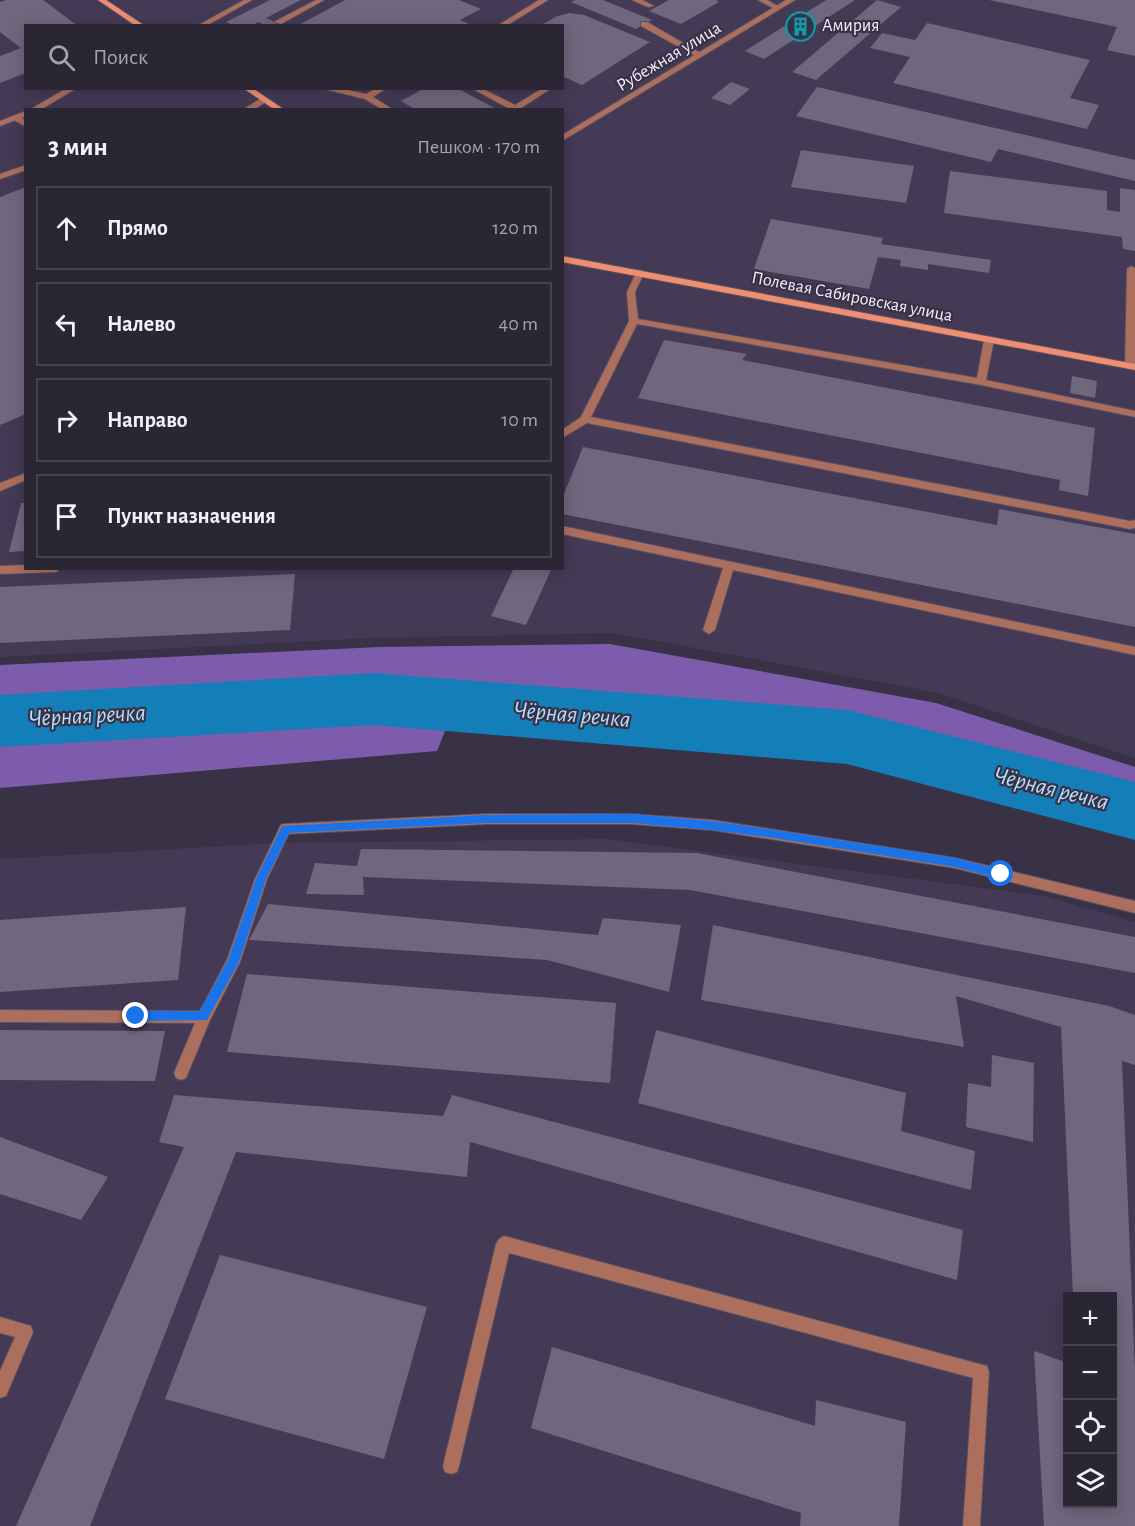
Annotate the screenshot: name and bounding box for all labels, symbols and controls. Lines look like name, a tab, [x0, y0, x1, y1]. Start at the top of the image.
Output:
building icon: Амирия	[785, 10, 817, 42]
place label: Амирия	[822, 17, 880, 35]
street label: Рубежная улица	[613, 18, 724, 95]
search box	[24, 24, 564, 90]
icon: search	[45, 41, 78, 74]
text: Поиск	[93, 46, 148, 68]
text: 3 мин	[48, 134, 108, 160]
text: Пешком · 170 m	[417, 137, 540, 157]
icon: ahead	[50, 212, 83, 245]
text: Прямо	[107, 217, 168, 239]
text: 120 m	[492, 218, 538, 238]
street label: Полевая Сабировская улица	[750, 268, 954, 325]
icon: left	[50, 308, 83, 341]
text: Налево	[107, 313, 176, 335]
text: 40 m	[499, 314, 538, 334]
icon: right	[50, 404, 83, 437]
text: Направо	[107, 409, 188, 431]
text: 10 m	[501, 410, 538, 430]
icon: arrive	[50, 500, 83, 533]
text: Пункт назначения	[107, 505, 276, 527]
water label: Чёрная речка	[513, 698, 631, 732]
water label: Чёрная речка	[28, 701, 146, 731]
water label: Чёрная речка	[991, 763, 1111, 815]
route start	[987, 860, 1013, 886]
route end	[122, 1002, 148, 1028]
map controls	[1063, 1292, 1117, 1508]
button: +	[1063, 1292, 1117, 1346]
button: −	[1063, 1346, 1117, 1400]
button: locate	[1063, 1400, 1117, 1454]
button: layers	[1063, 1454, 1117, 1508]

